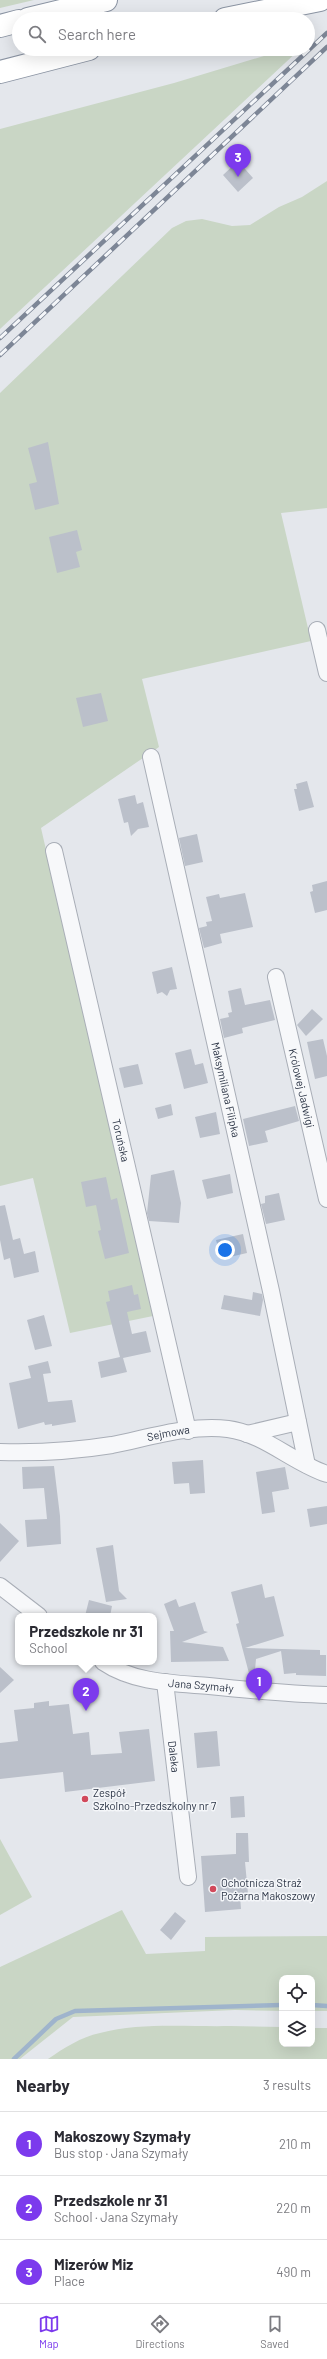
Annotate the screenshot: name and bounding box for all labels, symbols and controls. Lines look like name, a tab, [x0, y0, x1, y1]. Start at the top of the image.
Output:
search box	[12, 12, 315, 56]
icon: search	[26, 23, 48, 45]
text: Search here	[58, 25, 136, 43]
pin: 3	[225, 144, 251, 177]
street label: Maksymiliana Filipka	[209, 1041, 243, 1138]
street label: Królowej Jadwigi	[287, 1047, 317, 1129]
street label: Toruńska	[110, 1118, 133, 1163]
your location	[215, 1240, 235, 1260]
street label: Sejmowa	[146, 1422, 190, 1443]
popup	[15, 1613, 157, 1665]
text: Przedszkole nr 31	[29, 1622, 143, 1640]
text: School	[29, 1640, 68, 1656]
pin: 1	[246, 1668, 272, 1701]
street label: Jana Szymały	[168, 1676, 234, 1694]
pin: 2	[73, 1678, 99, 1711]
street label: Daleka	[166, 1740, 183, 1773]
place label: Zespół Szkolno-Przedszkolny nr 7	[93, 1786, 216, 1812]
marker: Zespół Szkolno-Przedszkolny nr 7	[80, 1794, 90, 1804]
place label: Ochotnicza Straż Pożarna Makoszowy	[221, 1876, 315, 1902]
marker: Ochotnicza Straż Pożarna Makoszowy	[208, 1884, 218, 1894]
map controls	[279, 1975, 315, 2047]
button: locate	[279, 1975, 315, 2011]
button: layers	[279, 2011, 315, 2047]
text: Nearby	[16, 2075, 70, 2095]
text: 3 results	[263, 2077, 311, 2093]
text: Makoszowy Szymały	[54, 2127, 191, 2145]
text: 1	[27, 2136, 31, 2152]
text: 210 m	[279, 2136, 311, 2152]
text: Bus stop · Jana Szymały	[54, 2145, 188, 2161]
text: Przedszkole nr 31	[54, 2191, 168, 2209]
text: 2	[25, 2200, 33, 2216]
text: 220 m	[276, 2200, 311, 2216]
text: School · Jana Szymały	[54, 2209, 178, 2225]
text: Mizerów Miz	[54, 2255, 133, 2273]
text: 3	[25, 2264, 33, 2280]
text: 490 m	[276, 2264, 311, 2280]
text: Place	[54, 2273, 85, 2289]
tab: Map	[38, 2313, 60, 2350]
tab: Directions	[135, 2313, 185, 2350]
tab: Saved	[260, 2313, 289, 2350]

